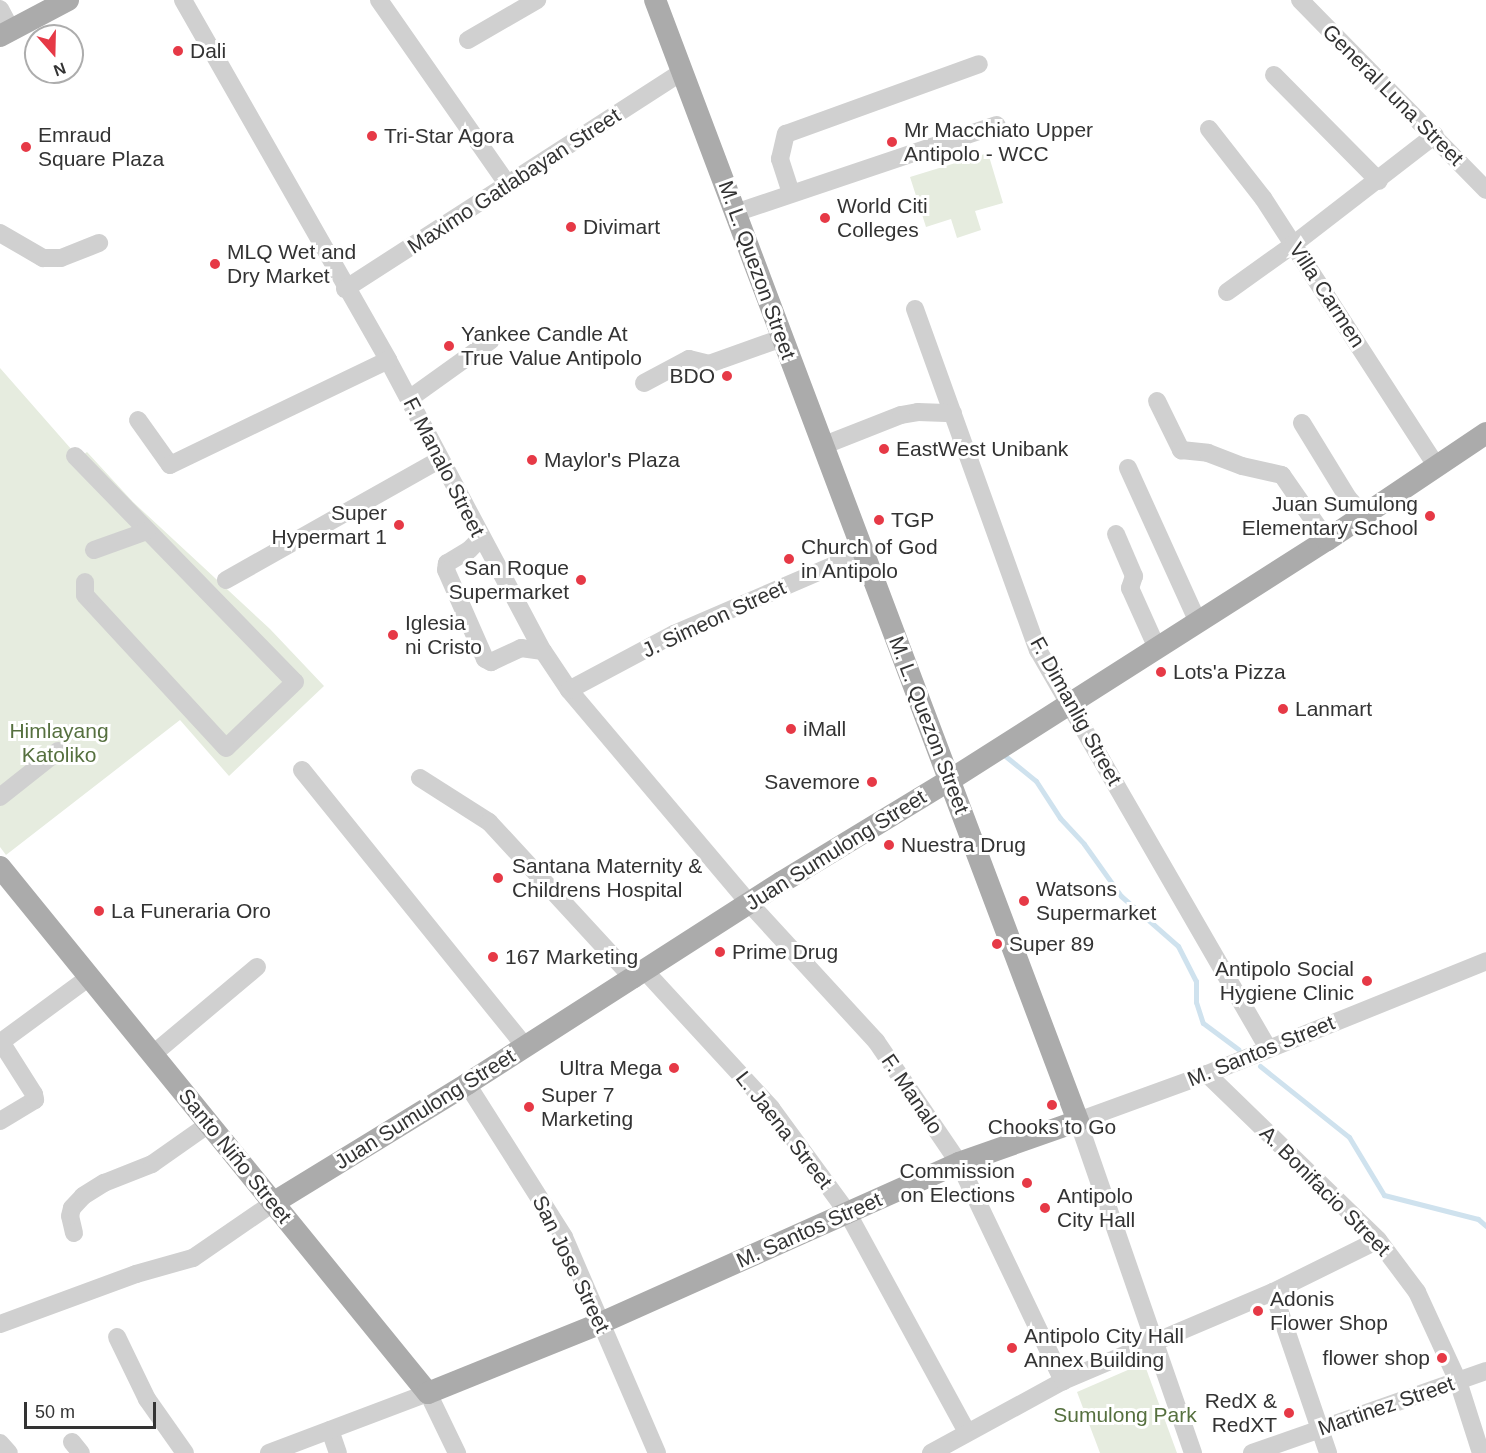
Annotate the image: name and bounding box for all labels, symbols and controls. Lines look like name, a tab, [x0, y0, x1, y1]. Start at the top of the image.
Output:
street label: General Luna Street	[1317, 19, 1469, 171]
north arrow	[24, 24, 84, 84]
place label: Dali	[190, 38, 226, 64]
marker: Dali	[171, 44, 185, 58]
text: N	[51, 60, 68, 79]
street label: Maximo Gatlabayan Street	[403, 103, 625, 259]
place label: Mr Macchiato Upper Antipolo - WCC	[904, 117, 1093, 167]
place label: Emraud Square Plaza	[38, 122, 164, 172]
place label: Tri-Star Agora	[384, 123, 515, 149]
marker: Tri-Star Agora	[365, 129, 379, 143]
marker: Mr Macchiato Upper Antipolo - WCC	[885, 135, 899, 149]
marker: Emraud Square Plaza	[19, 140, 33, 154]
street label: M. L. Quezon Street	[713, 177, 801, 363]
place label: World Citi Colleges	[837, 193, 928, 243]
marker: World Citi Colleges	[818, 211, 832, 225]
place label: Divimart	[583, 214, 660, 240]
marker: Divimart	[564, 220, 578, 234]
street label: Villa Carmen	[1284, 238, 1370, 352]
place label: MLQ Wet and Dry Market	[227, 239, 356, 289]
marker: MLQ Wet and Dry Market	[208, 257, 222, 271]
place label: Yankee Candle At True Value Antipolo	[461, 321, 643, 371]
marker: Yankee Candle At True Value Antipolo	[442, 339, 456, 353]
place label: BDO	[669, 363, 715, 389]
marker: BDO	[720, 369, 734, 383]
street label: F. Manalo Street	[398, 393, 490, 541]
place label: EastWest Unibank	[896, 436, 1068, 462]
marker: EastWest Unibank	[877, 442, 891, 456]
place label: Maylor's Plaza	[544, 447, 680, 473]
marker: Maylor's Plaza	[525, 453, 539, 467]
place label: Juan Sumulong Elementary School	[1242, 491, 1418, 541]
place label: Super Hypermart 1	[271, 500, 387, 550]
place label: TGP	[891, 507, 934, 533]
marker: Juan Sumulong Elementary School	[1423, 509, 1437, 523]
marker: TGP	[872, 513, 886, 527]
marker: Super Hypermart 1	[392, 518, 406, 532]
place label: Church of God in Antipolo	[801, 534, 938, 584]
marker: Church of God in Antipolo	[782, 552, 796, 566]
place label: San Roque Supermarket	[449, 555, 569, 605]
marker: San Roque Supermarket	[574, 573, 588, 587]
street label: J. Simeon Street	[638, 575, 790, 663]
place label: Iglesia ni Cristo	[405, 610, 482, 660]
marker: Iglesia ni Cristo	[386, 628, 400, 642]
street label: F. Dimanlig Street	[1025, 632, 1127, 790]
street label: M. L. Quezon Street	[884, 633, 974, 817]
place label: Lots'a Pizza	[1173, 659, 1286, 685]
marker: Lots'a Pizza	[1154, 665, 1168, 679]
place label: Lanmart	[1295, 696, 1372, 722]
marker: Lanmart	[1276, 702, 1290, 716]
place label: iMall	[803, 716, 846, 742]
park label: Himlayang Katoliko	[9, 718, 109, 768]
marker: iMall	[784, 722, 798, 736]
place label: Savemore	[764, 769, 860, 795]
marker: Savemore	[865, 775, 879, 789]
street label: Juan Sumulong Street	[741, 784, 931, 916]
place label: Nuestra Drug	[901, 832, 1026, 858]
marker: Nuestra Drug	[882, 838, 896, 852]
place label: Santana Maternity & Childrens Hospital	[512, 853, 702, 903]
marker: Santana Maternity & Childrens Hospital	[489, 869, 507, 887]
place label: Watsons Supermarket	[1036, 876, 1156, 926]
marker: Watsons Supermarket	[1017, 894, 1031, 908]
place label: La Funeraria Oro	[111, 898, 271, 924]
marker: La Funeraria Oro	[92, 904, 106, 918]
place label: Super 89	[1009, 931, 1094, 957]
marker: Super 89	[990, 937, 1004, 951]
place label: Prime Drug	[732, 939, 838, 965]
place label: 167 Marketing	[505, 944, 638, 970]
marker: Prime Drug	[713, 945, 727, 959]
marker: 167 Marketing	[486, 950, 500, 964]
place label: Antipolo Social Hygiene Clinic	[1215, 956, 1354, 1006]
marker: Antipolo Social Hygiene Clinic	[1358, 972, 1376, 990]
street label: M. Santos Street	[1184, 1010, 1338, 1092]
street label: Juan Sumulong Street	[330, 1043, 520, 1175]
street label: F. Manalo	[876, 1049, 948, 1139]
place label: Ultra Mega	[559, 1055, 662, 1081]
marker: Ultra Mega	[667, 1061, 681, 1075]
street label: L. Jaena Street	[730, 1066, 838, 1194]
place label: Super 7 Marketing	[541, 1082, 633, 1132]
street label: Santo Niño Street	[173, 1084, 297, 1228]
marker: Chooks to Go	[1045, 1098, 1059, 1112]
marker: Super 7 Marketing	[522, 1100, 536, 1114]
place label: Chooks to Go	[988, 1114, 1116, 1140]
street label: A. Bonifacio Street	[1255, 1121, 1395, 1261]
place label: Commission on Elections	[899, 1158, 1015, 1208]
marker: Commission on Elections	[1020, 1176, 1034, 1190]
place label: Antipolo City Hall	[1057, 1183, 1135, 1233]
street label: M. Santos Street	[732, 1187, 886, 1273]
street label: San Jose Street	[527, 1191, 615, 1337]
marker: Antipolo City Hall	[1038, 1201, 1052, 1215]
place label: Adonis Flower Shop	[1270, 1286, 1388, 1336]
marker: Adonis Flower Shop	[1251, 1304, 1265, 1318]
place label: Antipolo City Hall Annex Building	[1024, 1323, 1184, 1373]
marker: Antipolo City Hall Annex Building	[1005, 1341, 1019, 1355]
place label: flower shop	[1323, 1345, 1430, 1371]
marker: flower shop	[1435, 1351, 1449, 1365]
street label: Martinez Street	[1315, 1371, 1457, 1441]
place label: RedX & RedXT	[1205, 1388, 1277, 1438]
scale bar	[27, 1390, 159, 1428]
text: 50 m	[35, 1402, 75, 1422]
park label: Sumulong Park	[1053, 1402, 1197, 1428]
marker: RedX & RedXT	[1282, 1406, 1296, 1420]

